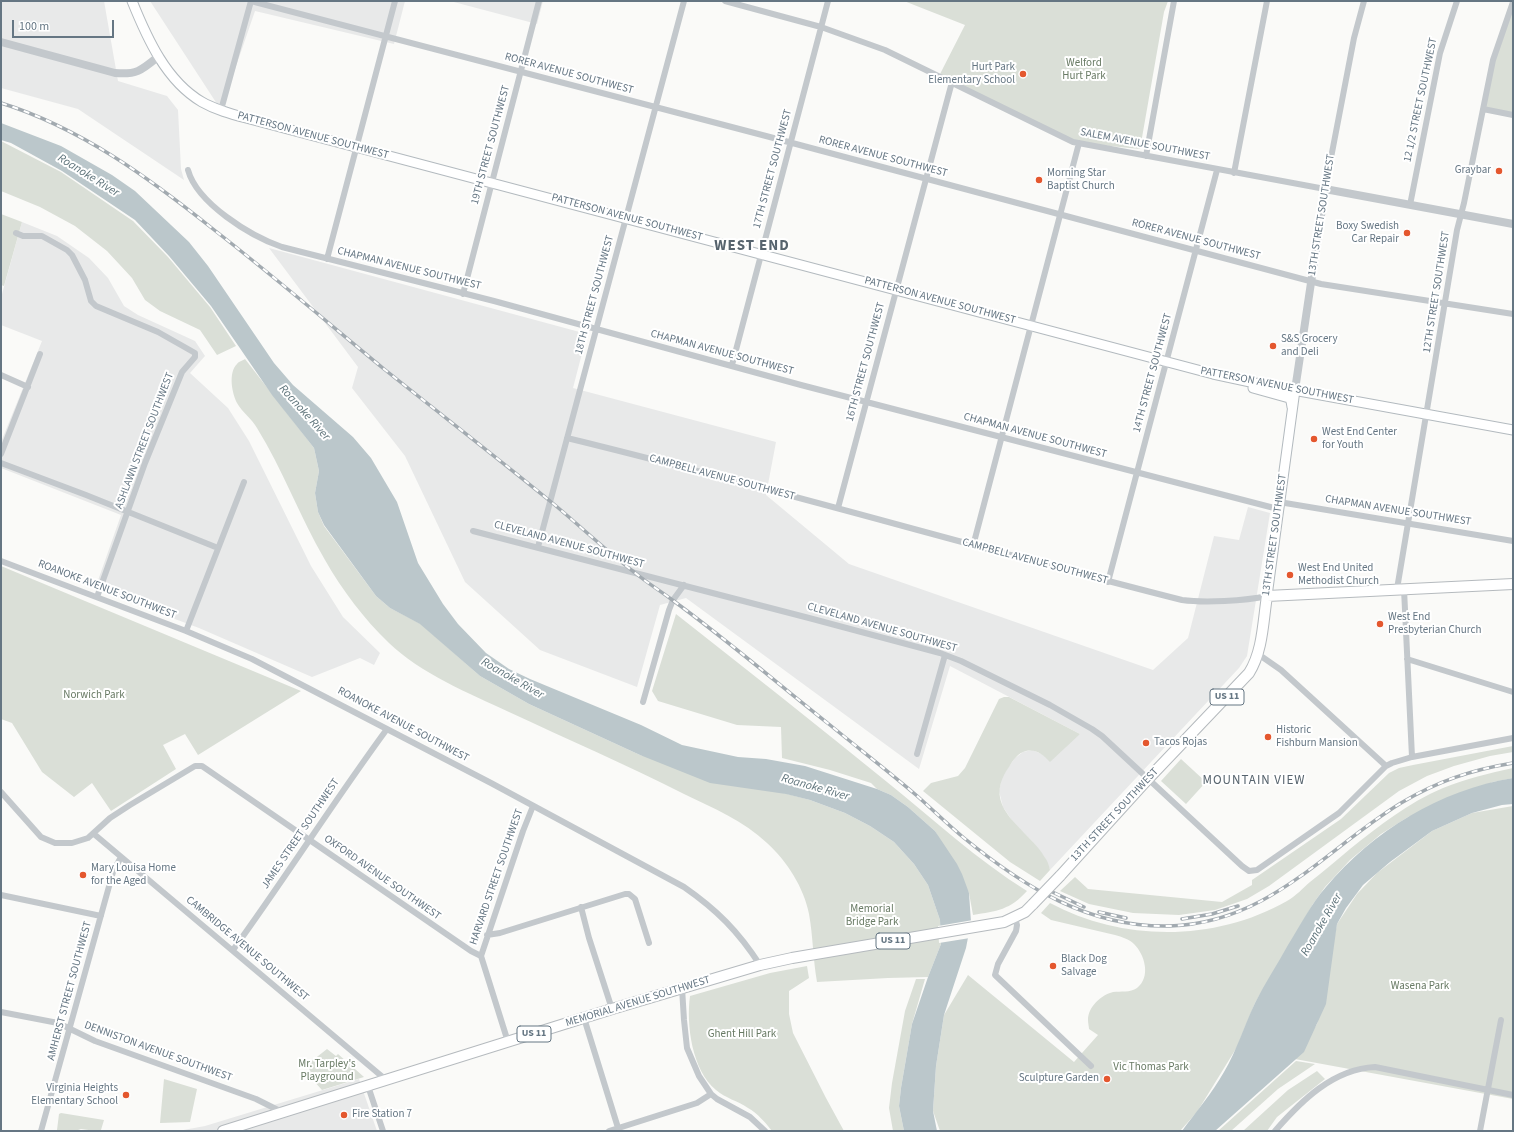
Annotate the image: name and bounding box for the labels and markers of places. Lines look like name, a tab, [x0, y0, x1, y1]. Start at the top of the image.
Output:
place label: Hurt Park Elementary School	[928, 61, 1015, 87]
marker: Hurt Park Elementary School	[1018, 69, 1028, 79]
place label: Graybar	[1455, 164, 1491, 178]
marker: Graybar	[1494, 166, 1504, 176]
place label: Morning Star Baptist Church	[1047, 167, 1115, 193]
marker: Morning Star Baptist Church	[1034, 175, 1044, 185]
place label: Boxy Swedish Car Repair	[1336, 220, 1399, 246]
marker: Boxy Swedish Car Repair	[1402, 228, 1412, 238]
place label: S&S Grocery and Deli	[1281, 333, 1338, 359]
marker: S&S Grocery and Deli	[1268, 341, 1278, 351]
place label: West End Center for Youth	[1322, 426, 1397, 452]
marker: West End Center for Youth	[1309, 434, 1319, 444]
place label: West End United Methodist Church	[1298, 562, 1379, 588]
marker: West End United Methodist Church	[1285, 570, 1295, 580]
place label: West End Presbyterian Church	[1388, 611, 1481, 637]
marker: West End Presbyterian Church	[1375, 619, 1385, 629]
place label: Historic Fishburn Mansion	[1276, 724, 1358, 750]
marker: Historic Fishburn Mansion	[1263, 732, 1273, 742]
place label: Tacos Rojas	[1154, 736, 1207, 750]
marker: Tacos Rojas	[1141, 738, 1151, 748]
place label: Mary Louisa Home for the Aged	[91, 862, 176, 888]
marker: Mary Louisa Home for the Aged	[78, 870, 88, 880]
place label: Black Dog Salvage	[1061, 953, 1107, 979]
marker: Black Dog Salvage	[1048, 961, 1058, 971]
place label: Sculpture Garden	[1019, 1072, 1099, 1086]
marker: Sculpture Garden	[1102, 1074, 1112, 1084]
place label: Virginia Heights Elementary School	[31, 1082, 118, 1108]
marker: Virginia Heights Elementary School	[121, 1090, 131, 1100]
place label: Fire Station 7	[352, 1108, 412, 1122]
marker: Fire Station 7	[339, 1110, 349, 1120]

